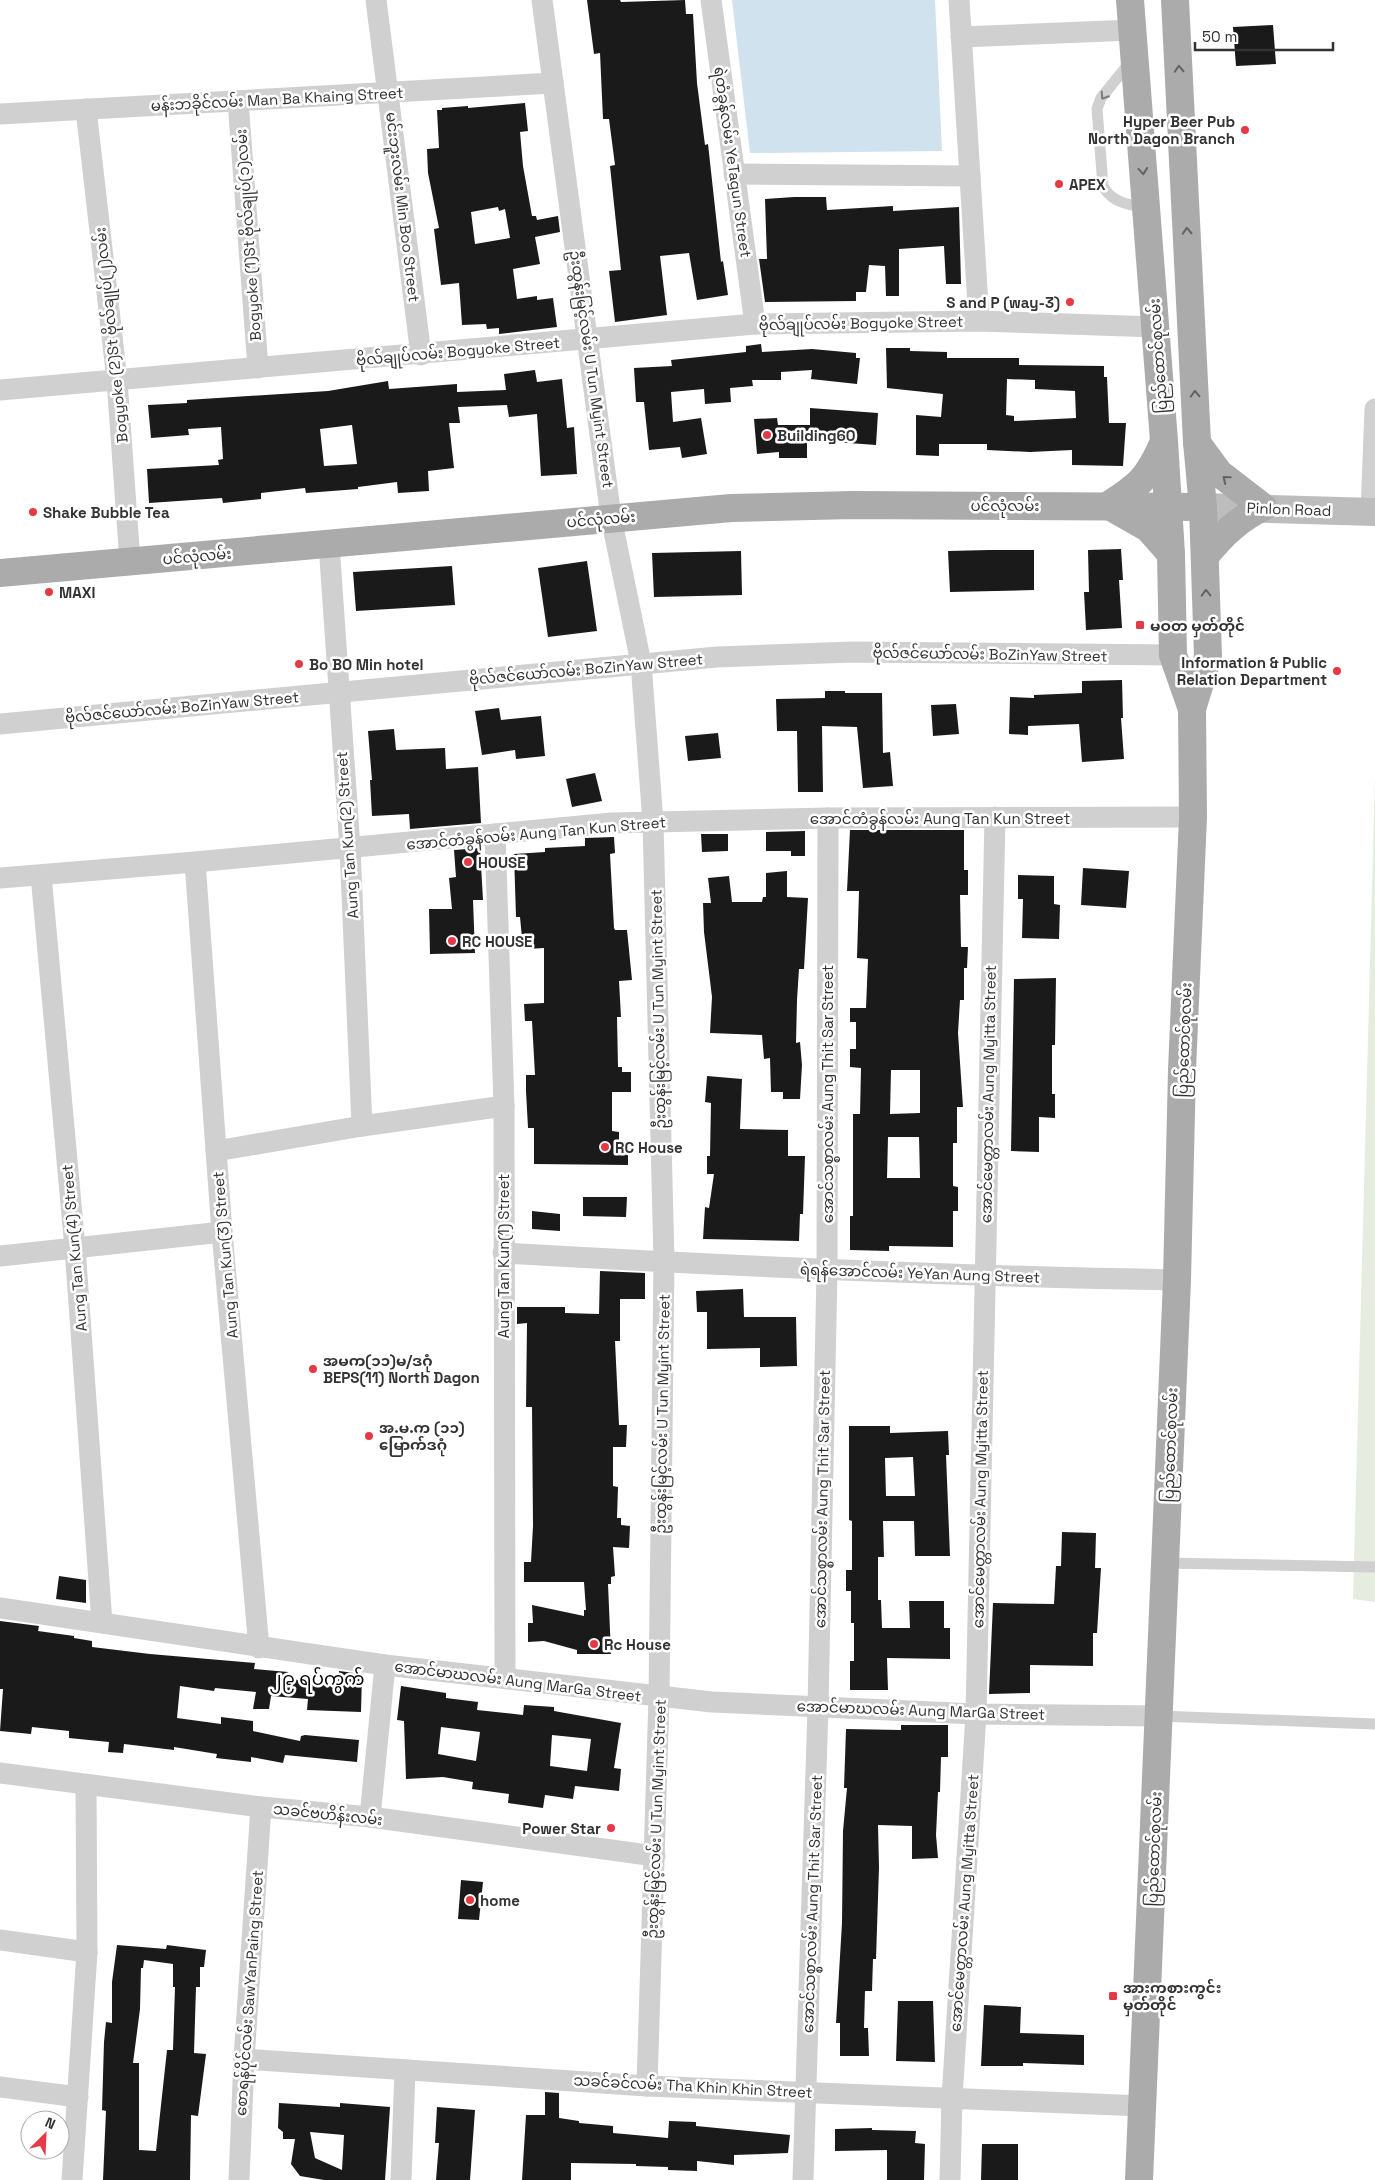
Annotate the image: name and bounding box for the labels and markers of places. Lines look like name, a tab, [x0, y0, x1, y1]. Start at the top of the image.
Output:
place label: Hyper Beer Pub North Dagon Branch	[1088, 112, 1235, 148]
marker: Hyper Beer Pub North Dagon Branch	[1239, 124, 1251, 136]
place label: APEX	[1069, 175, 1106, 194]
marker: APEX	[1053, 178, 1065, 190]
place label: S and P (way-3)	[946, 293, 1060, 312]
marker: S and P (way-3)	[1064, 296, 1076, 308]
place label: Building60	[777, 426, 856, 445]
marker: Building60	[761, 429, 773, 441]
place label: Shake Bubble Tea	[43, 503, 170, 522]
marker: Shake Bubble Tea	[27, 506, 39, 518]
place label: MAXI	[59, 583, 95, 602]
marker: MAXI	[43, 586, 55, 598]
place label: မဝတ မှတ်တိုင်	[1150, 616, 1245, 638]
marker: မဝတ မှတ်တိုင်	[1134, 619, 1146, 631]
place label: Information & Public Relation Department	[1177, 653, 1327, 689]
place label: Bo BO Min hotel	[309, 655, 424, 674]
marker: Bo BO Min hotel	[293, 658, 305, 670]
marker: Information & Public Relation Department	[1331, 665, 1343, 677]
place label: HOUSE	[478, 853, 525, 872]
marker: HOUSE	[462, 856, 474, 868]
place label: RC HOUSE	[462, 932, 532, 951]
marker: RC HOUSE	[446, 935, 458, 947]
place label: RC House	[615, 1138, 683, 1157]
marker: RC House	[599, 1141, 611, 1153]
place label: အမက(၁၁)မ/ဒဂုံ BEPS(11) North Dagon	[323, 1351, 480, 1387]
marker: အမက(၁၁)မ/ဒဂုံ BEPS(11) North Dagon	[307, 1363, 319, 1375]
place label: အ.မ.က (၁၁) မြောက်ဒဂုံ	[379, 1418, 465, 1457]
marker: အ.မ.က (၁၁) မြောက်ဒဂုံ	[363, 1430, 375, 1442]
place label: Rc House	[604, 1635, 671, 1654]
marker: Rc House	[588, 1638, 600, 1650]
place label: Power Star	[522, 1819, 601, 1838]
marker: Power Star	[605, 1822, 617, 1834]
place label: home	[480, 1891, 520, 1910]
marker: home	[464, 1894, 476, 1906]
place label: အားကစားကွင်း မှတ်တိုင်	[1123, 1978, 1221, 2017]
marker: အားကစားကွင်း မှတ်တိုင်	[1107, 1990, 1119, 2002]

